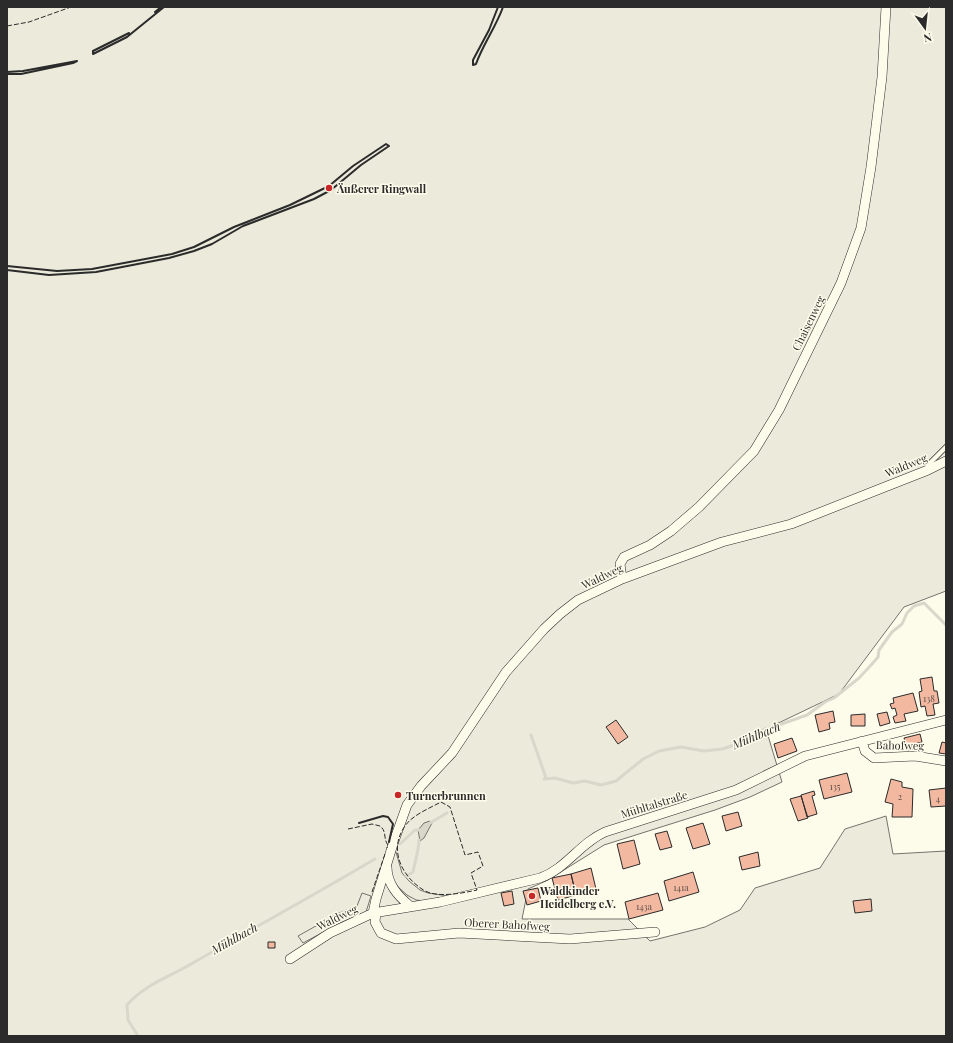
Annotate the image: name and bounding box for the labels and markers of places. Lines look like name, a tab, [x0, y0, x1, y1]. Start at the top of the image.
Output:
place label: Äußerer Ringwall	[336, 181, 427, 196]
marker: Äußerer Ringwall	[324, 183, 334, 193]
place label: Turnerbrunnen	[406, 788, 486, 803]
marker: Turnerbrunnen	[393, 790, 403, 800]
place label: Waldkinder Heidelberg e.V.	[539, 883, 616, 911]
marker: Waldkinder Heidelberg e.V.	[527, 891, 537, 901]

